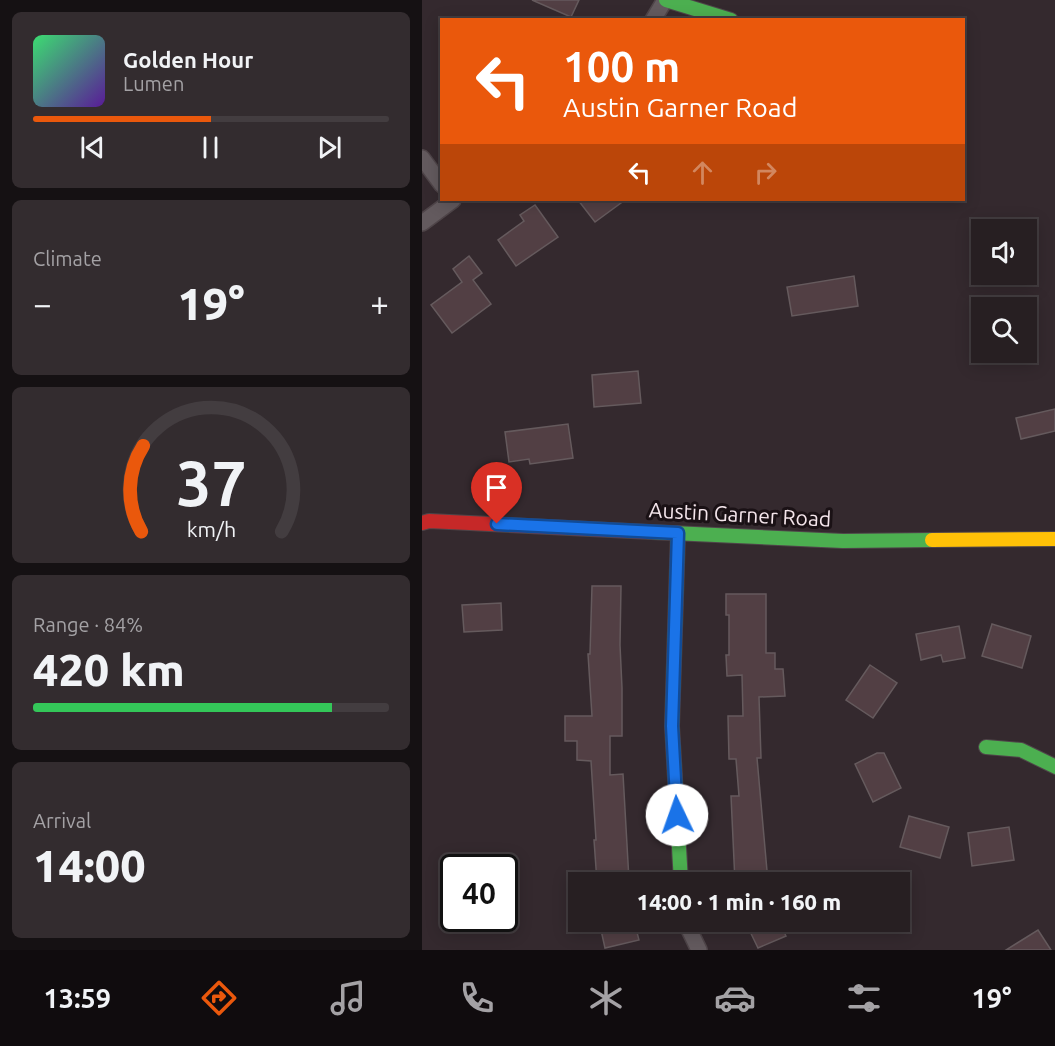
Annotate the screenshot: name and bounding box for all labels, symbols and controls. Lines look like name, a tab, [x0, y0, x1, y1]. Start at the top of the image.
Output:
icon: left	[464, 42, 542, 120]
text: 100 m	[563, 43, 680, 90]
text: Golden Hour	[123, 47, 253, 72]
text: Lumen	[123, 72, 184, 95]
text: Austin Garner Road	[563, 92, 797, 122]
icon: previous	[76, 131, 109, 164]
icon: pause	[194, 131, 227, 164]
icon: next	[313, 131, 346, 164]
icon: left	[623, 156, 656, 189]
icon: ahead	[686, 156, 719, 189]
icon: right	[749, 156, 782, 189]
map controls	[971, 219, 1037, 363]
button: sound	[971, 219, 1037, 285]
text: Climate	[33, 247, 102, 270]
text: 19°	[177, 278, 245, 329]
text: −	[33, 285, 52, 322]
text: +	[370, 285, 389, 322]
button: search	[971, 297, 1037, 363]
text: 37	[176, 448, 246, 518]
pin	[471, 462, 522, 524]
icon: arrive	[480, 471, 513, 504]
street label: Austin Garner Road	[648, 497, 832, 531]
text: km/h	[186, 517, 236, 541]
text: Range · 84%	[33, 613, 143, 636]
text: 420 km	[33, 644, 185, 695]
position arrow	[645, 783, 709, 847]
text: Arrival	[33, 809, 91, 832]
text: 14:00	[33, 840, 146, 891]
speed limit sign: 40	[440, 854, 518, 932]
text: 14:00 · 1 min · 160 m	[637, 889, 841, 914]
icon: directions	[198, 977, 240, 1019]
icon: music	[327, 977, 369, 1019]
icon: phone	[456, 977, 498, 1019]
icon: climate	[585, 977, 627, 1019]
icon: car	[714, 977, 756, 1019]
icon: filters	[843, 977, 885, 1019]
text: 13:59	[43, 983, 111, 1013]
text: 19°	[971, 983, 1011, 1013]

